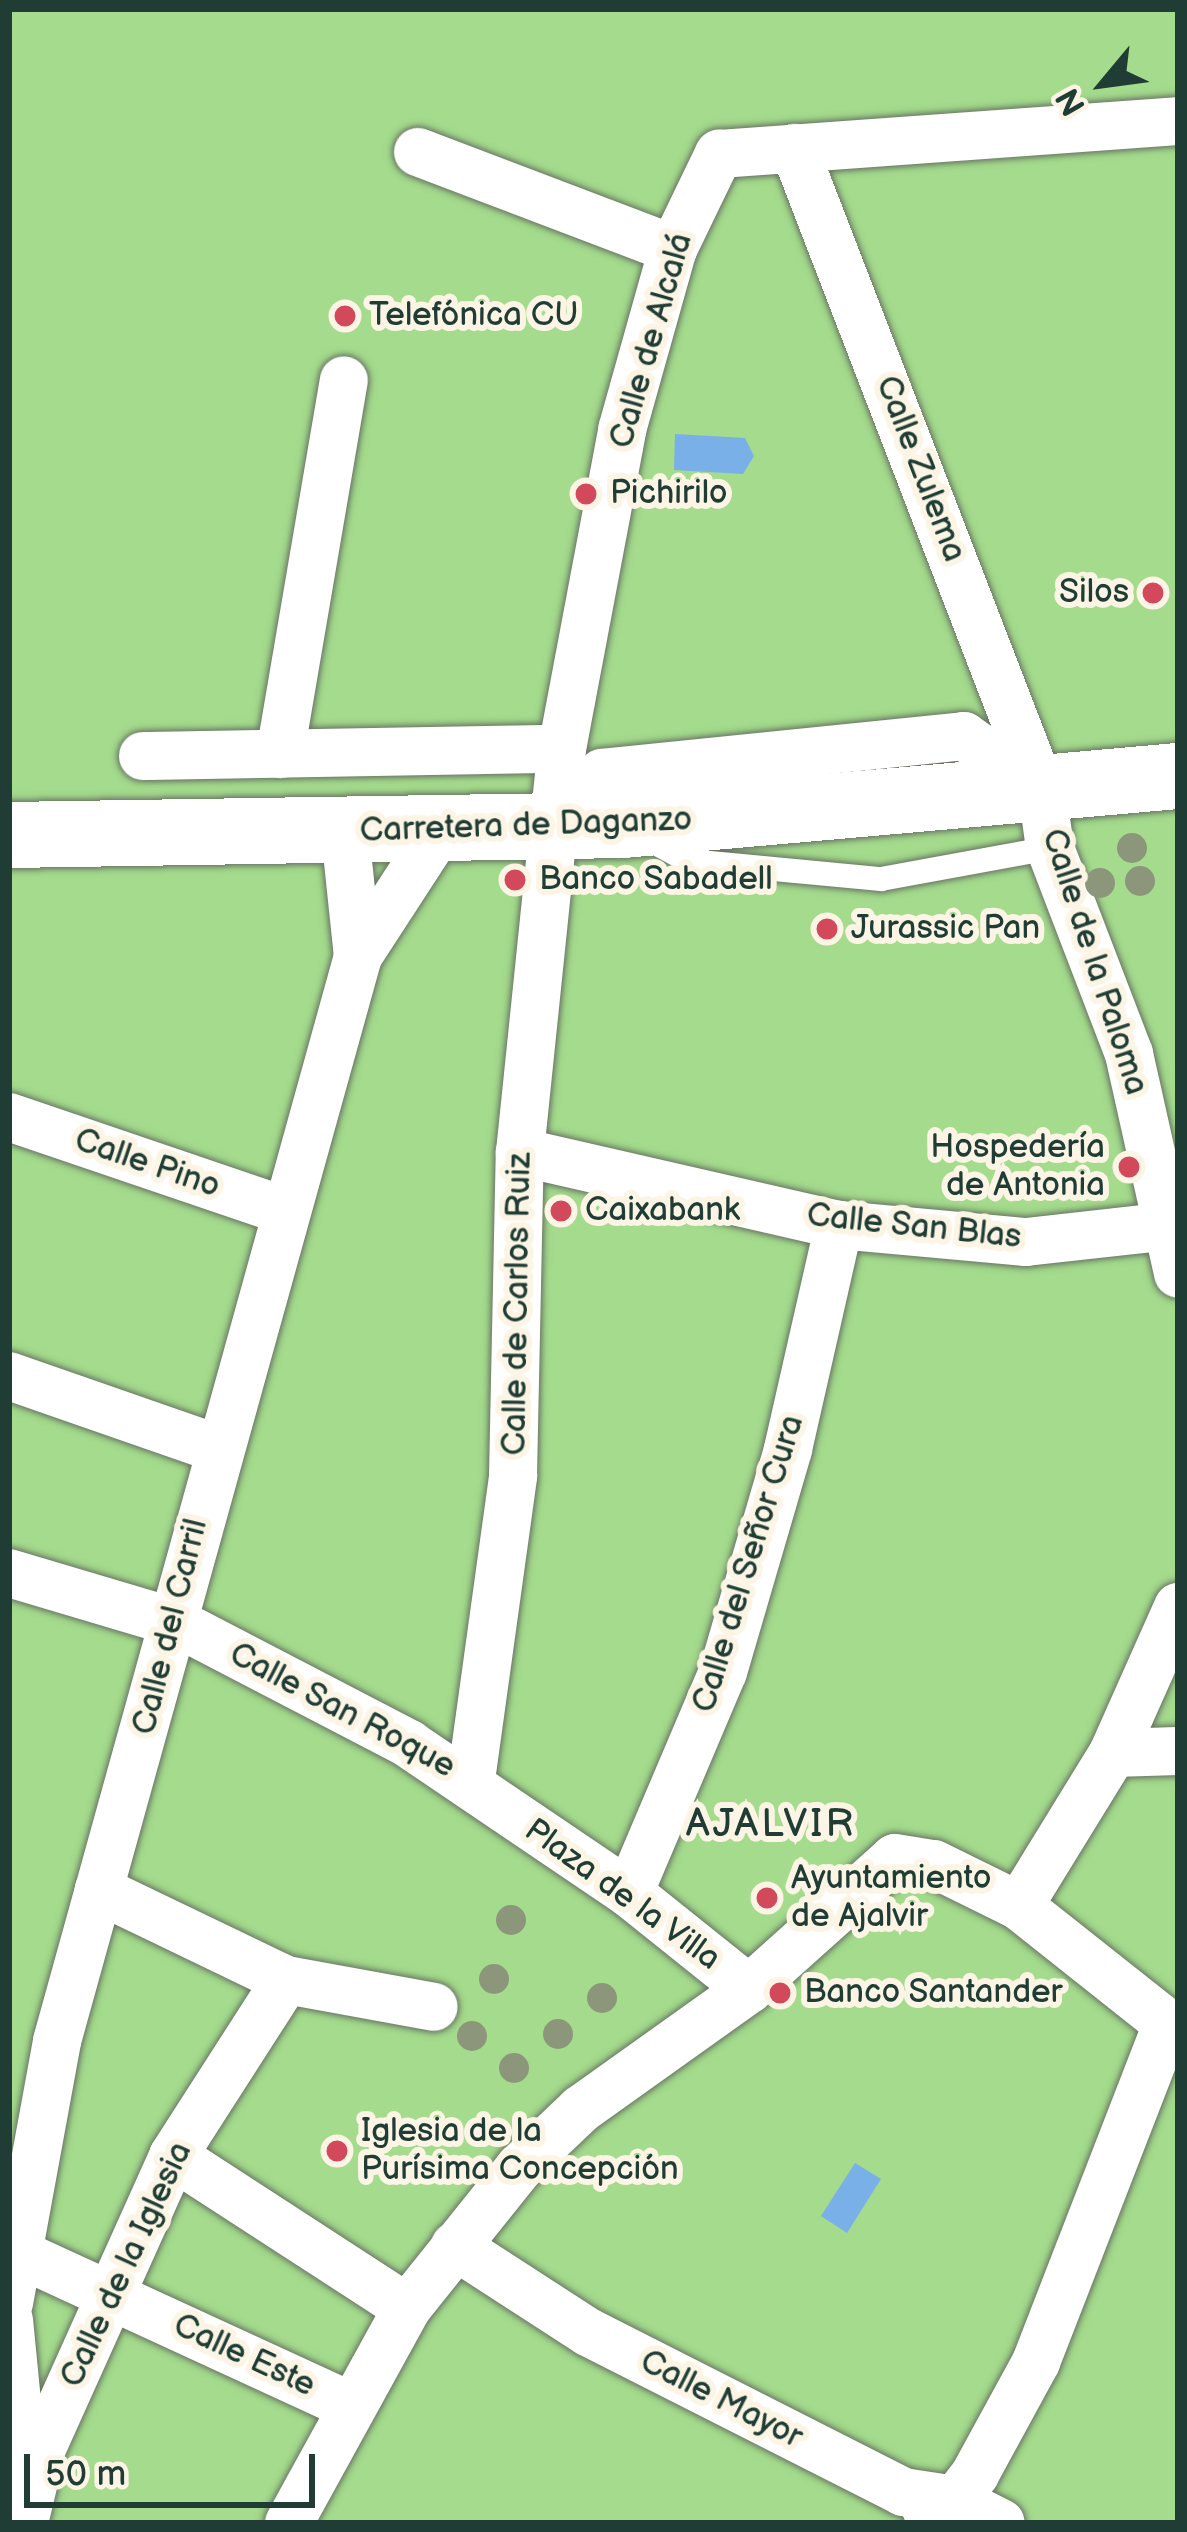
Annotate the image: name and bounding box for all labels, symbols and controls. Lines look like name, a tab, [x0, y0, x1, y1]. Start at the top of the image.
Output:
north arrow	[1043, 24, 1163, 144]
text: N	[1048, 81, 1095, 122]
street label: Calle de Alcalá	[602, 229, 702, 453]
place label: Telefónica CU	[369, 296, 578, 336]
marker: Telefónica CU	[332, 303, 358, 329]
street label: Calle Zulema	[866, 371, 974, 567]
place label: Pichirilo	[610, 474, 728, 514]
marker: Pichirilo	[573, 481, 599, 507]
place label: Silos	[1059, 573, 1129, 613]
marker: Silos	[1140, 580, 1166, 606]
street label: Carretera de Daganzo	[359, 800, 693, 852]
street label: Calle de la Paloma	[1032, 824, 1156, 1100]
place label: Banco Sabadell	[539, 860, 773, 900]
marker: Banco Sabadell	[502, 867, 528, 893]
place label: Jurassic Pan	[851, 909, 1040, 949]
marker: Jurassic Pan	[814, 916, 840, 942]
street label: Calle Pino	[69, 1121, 225, 1207]
place label: Hospedería de Antonia	[930, 1128, 1105, 1206]
street label: Calle de Carlos Ruiz	[496, 1152, 540, 1456]
marker: Hospedería de Antonia	[1116, 1154, 1142, 1180]
place label: Caixabank	[585, 1191, 740, 1231]
street label: Calle San Blas	[805, 1196, 1023, 1258]
marker: Caixabank	[548, 1198, 574, 1224]
street label: Calle del Señor Cura	[685, 1410, 813, 1718]
street label: Calle del Carril	[125, 1515, 217, 1739]
street label: Calle San Roque	[222, 1635, 462, 1787]
district label: AJALVIR	[686, 1802, 856, 1848]
street label: Plaza de la Villa	[516, 1811, 728, 1979]
place label: Ayuntamiento de Ajalvir	[791, 1859, 991, 1937]
marker: Ayuntamiento de Ajalvir	[754, 1885, 780, 1911]
place label: Banco Santander	[804, 1973, 1063, 2013]
marker: Banco Santander	[767, 1980, 793, 2006]
place label: Iglesia de la Purísima Concepción	[361, 2112, 679, 2190]
street label: Calle de la Iglesia	[53, 2136, 201, 2394]
marker: Iglesia de la Purísima Concepción	[324, 2138, 350, 2164]
street label: Calle Este	[167, 2306, 321, 2406]
street label: Calle Mayor	[633, 2342, 809, 2458]
scale bar	[30, 2430, 321, 2504]
text: 50 m	[45, 2453, 126, 2496]

